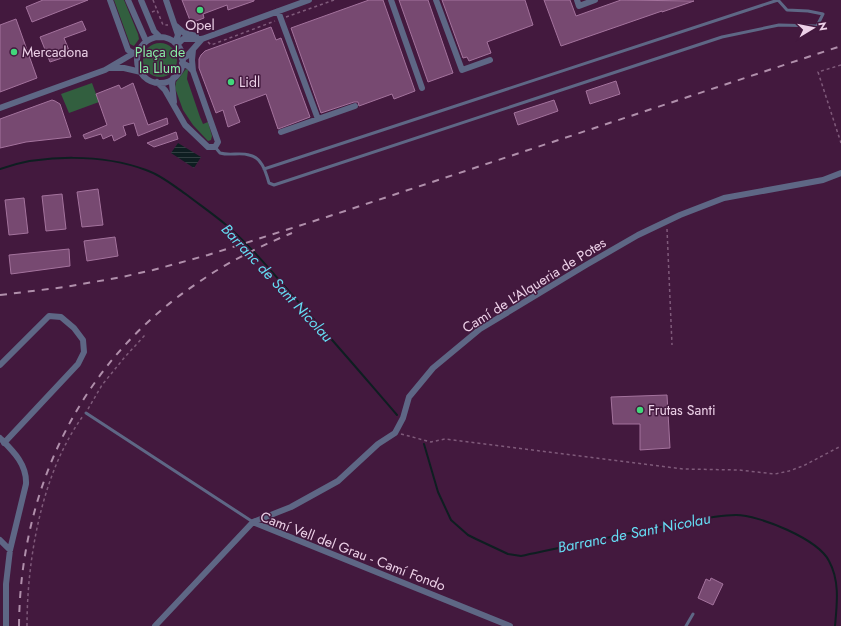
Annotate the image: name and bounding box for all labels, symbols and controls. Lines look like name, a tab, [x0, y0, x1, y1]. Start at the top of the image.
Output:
marker: Opel	[195, 5, 205, 15]
north arrow	[793, 8, 833, 48]
place label: Opel	[185, 15, 215, 35]
text: N	[814, 21, 831, 32]
place label: Mercadona	[22, 42, 88, 62]
park label: Plaça de la Llum	[135, 42, 185, 78]
marker: Mercadona	[9, 47, 19, 57]
place label: Lidl	[239, 72, 260, 92]
marker: Lidl	[226, 77, 236, 87]
water label: Barranc de Sant Nicolau	[216, 219, 338, 348]
street label: Camí de L'Alqueria de Potes	[458, 232, 610, 338]
place label: Frutas Santi	[648, 400, 716, 420]
marker: Frutas Santi	[635, 405, 645, 415]
street label: Camí Vell del Grau - Camí Fondo	[257, 506, 449, 596]
water label: Barranc de Sant Nicolau	[556, 507, 713, 559]

